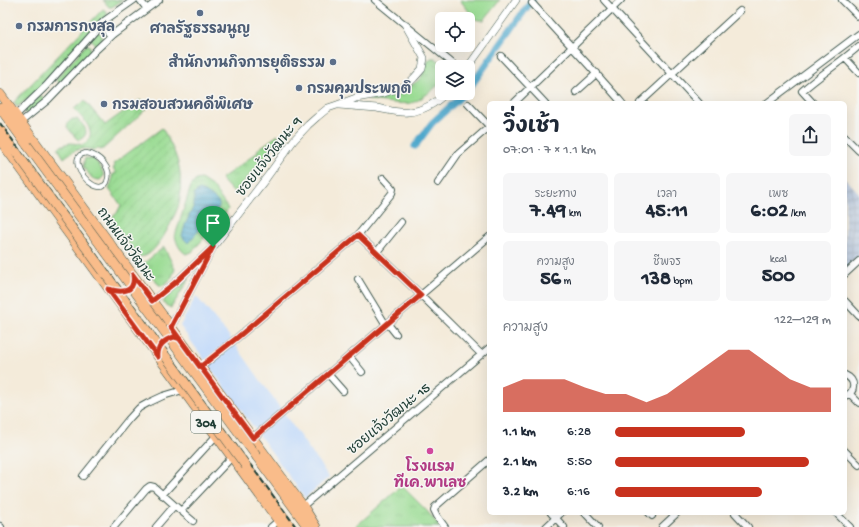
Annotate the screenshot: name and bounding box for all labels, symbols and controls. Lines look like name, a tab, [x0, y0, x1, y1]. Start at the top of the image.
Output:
marker: ศาลรัฐธรรมนูญ	[195, 8, 205, 18]
map controls	[435, 12, 475, 100]
button: locate	[435, 12, 475, 52]
place label: ศาลรัฐธรรมนูญ	[150, 19, 250, 39]
place label: กรมการกงสุล	[27, 20, 115, 37]
marker: กรมการกงสุล	[14, 21, 24, 31]
place label: สำนักงานกิจการยุติธรรม	[169, 52, 325, 73]
marker: สำนักงานกิจการยุติธรรม	[328, 57, 338, 67]
button: layers	[435, 60, 475, 100]
place label: กรมคุมประพฤติ	[307, 79, 411, 99]
marker: กรมคุมประพฤติ	[294, 83, 304, 93]
place label: กรมสอบสวนคดีพิเศษ	[112, 94, 253, 115]
marker: กรมสอบสวนคดีพิเศษ	[99, 99, 109, 109]
street label: ซอยแจ้งวัฒนะ 9	[232, 113, 307, 201]
button: share	[789, 114, 831, 156]
text: วิ่งเช้า	[503, 115, 560, 141]
text: 07:01 · 7 × 1.1 km	[503, 143, 596, 158]
text: ระยะทาง	[535, 189, 577, 201]
text: เวลา	[657, 189, 677, 201]
text: เพซ	[769, 189, 788, 201]
text: 7.49	[530, 201, 566, 224]
text: 45:11	[646, 201, 688, 224]
text: 6:02	[751, 201, 788, 224]
street label: ถนนแจ้งวัฒนะ	[92, 204, 159, 286]
pin	[196, 206, 230, 247]
text: km	[566, 208, 581, 220]
text: /km	[788, 208, 806, 220]
icon: arrive	[202, 212, 224, 234]
text: kcal	[770, 254, 787, 266]
text: ความสูง	[537, 257, 575, 269]
text: ชีพจร	[653, 257, 681, 269]
text: 500	[762, 266, 795, 289]
text: 56	[540, 269, 561, 292]
text: 138	[641, 269, 671, 292]
text: m	[561, 276, 571, 288]
text: bpm	[671, 276, 693, 288]
text: 122–129 m	[775, 313, 831, 328]
text: ความสูง	[503, 321, 548, 336]
street label: ซอยแจ้งวัฒนะ 15	[343, 379, 435, 460]
road number: 304	[191, 411, 221, 433]
text: 1.1 km	[503, 425, 536, 440]
text: 6:28	[567, 425, 591, 440]
marker: โรงแรม ทีเค.พาเลซ	[425, 446, 435, 456]
text: 2.1 km	[503, 455, 537, 470]
text: 5:50	[567, 455, 592, 470]
place label: โรงแรม ทีเค.พาเลซ	[394, 456, 467, 493]
text: 3.2 km	[503, 485, 538, 500]
text: 6:16	[567, 485, 590, 500]

